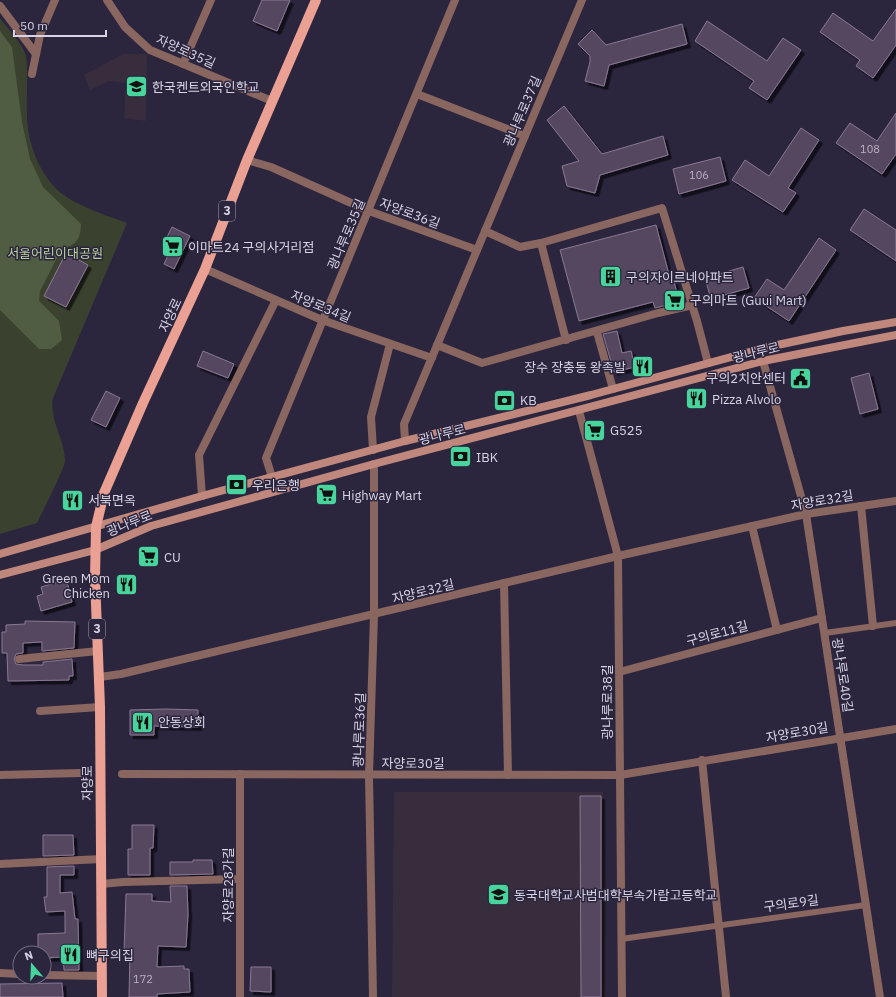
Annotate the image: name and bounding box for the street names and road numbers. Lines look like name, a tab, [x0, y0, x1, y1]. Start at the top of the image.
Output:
street label: 자양로35길	[153, 31, 218, 72]
street label: 광나루로37길	[500, 73, 545, 149]
street label: 자양로36길	[377, 195, 443, 232]
street label: 광나루로35길	[324, 196, 369, 272]
road number: 3	[219, 201, 235, 221]
street label: 자양로34길	[288, 287, 353, 326]
street label: 자양로	[155, 295, 186, 335]
street label: 광나루로	[731, 338, 781, 367]
street label: 광나루로	[417, 420, 467, 449]
street label: 자양로32길	[789, 487, 855, 514]
street label: 광나루로	[104, 507, 155, 540]
street label: 자양로32길	[390, 576, 456, 607]
street label: 구의로11길	[684, 617, 750, 650]
road number: 3	[89, 619, 105, 639]
street label: 광나루로40길	[828, 637, 857, 714]
street label: 광나루로38길	[599, 664, 616, 740]
street label: 광나루로36길	[350, 692, 369, 768]
street label: 자양로30길	[764, 719, 830, 746]
street label: 자양로30길	[381, 755, 445, 772]
street label: 자양로	[79, 765, 96, 801]
street label: 자양로28가길	[220, 847, 237, 923]
street label: 구의로9길	[762, 891, 820, 916]

